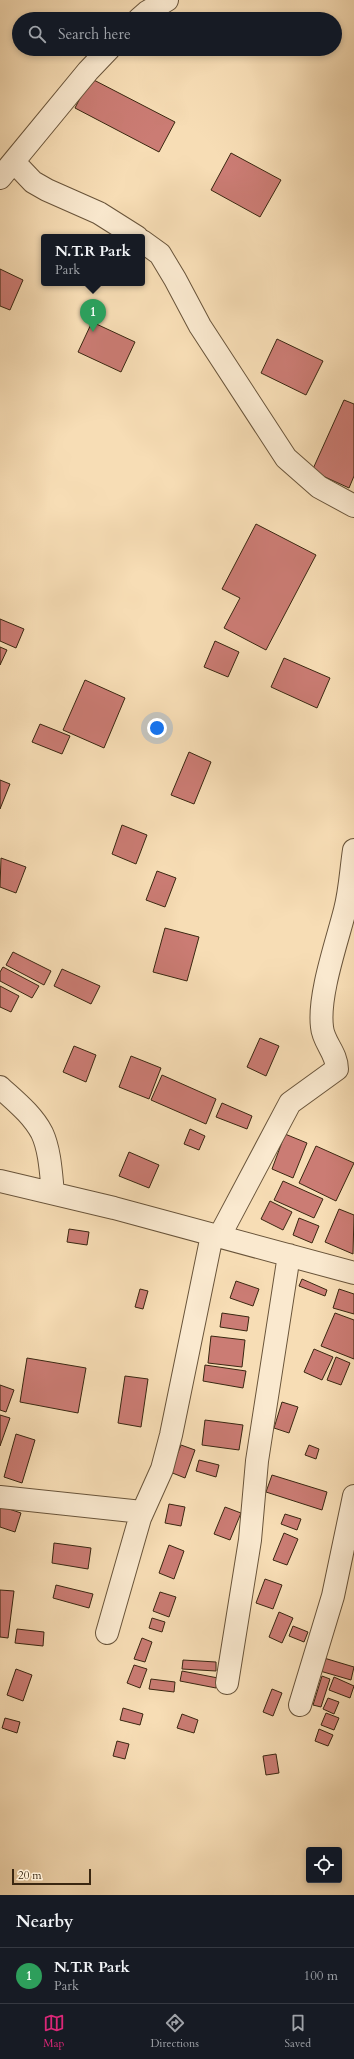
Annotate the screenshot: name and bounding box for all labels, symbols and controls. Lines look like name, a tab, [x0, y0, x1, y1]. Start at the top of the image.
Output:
search box	[12, 12, 342, 56]
icon: search	[26, 23, 48, 45]
text: Search here	[58, 24, 131, 44]
popup	[41, 234, 145, 286]
text: N.T.R Park	[55, 241, 131, 261]
text: Park	[55, 261, 80, 279]
pin: 1	[80, 299, 106, 332]
your location	[147, 718, 167, 738]
map controls	[306, 1847, 342, 1883]
button: locate	[306, 1847, 342, 1883]
scale bar	[12, 1867, 91, 1886]
text: 20 m	[18, 1868, 42, 1883]
text: Nearby	[16, 1910, 73, 1933]
text: N.T.R Park	[54, 1957, 130, 1977]
text: 1	[26, 1967, 32, 1985]
text: 100 m	[304, 1967, 338, 1985]
text: Park	[54, 1977, 79, 1995]
tab: Map	[43, 2012, 65, 2051]
tab: Directions	[150, 2012, 199, 2051]
tab: Saved	[285, 2012, 311, 2051]

